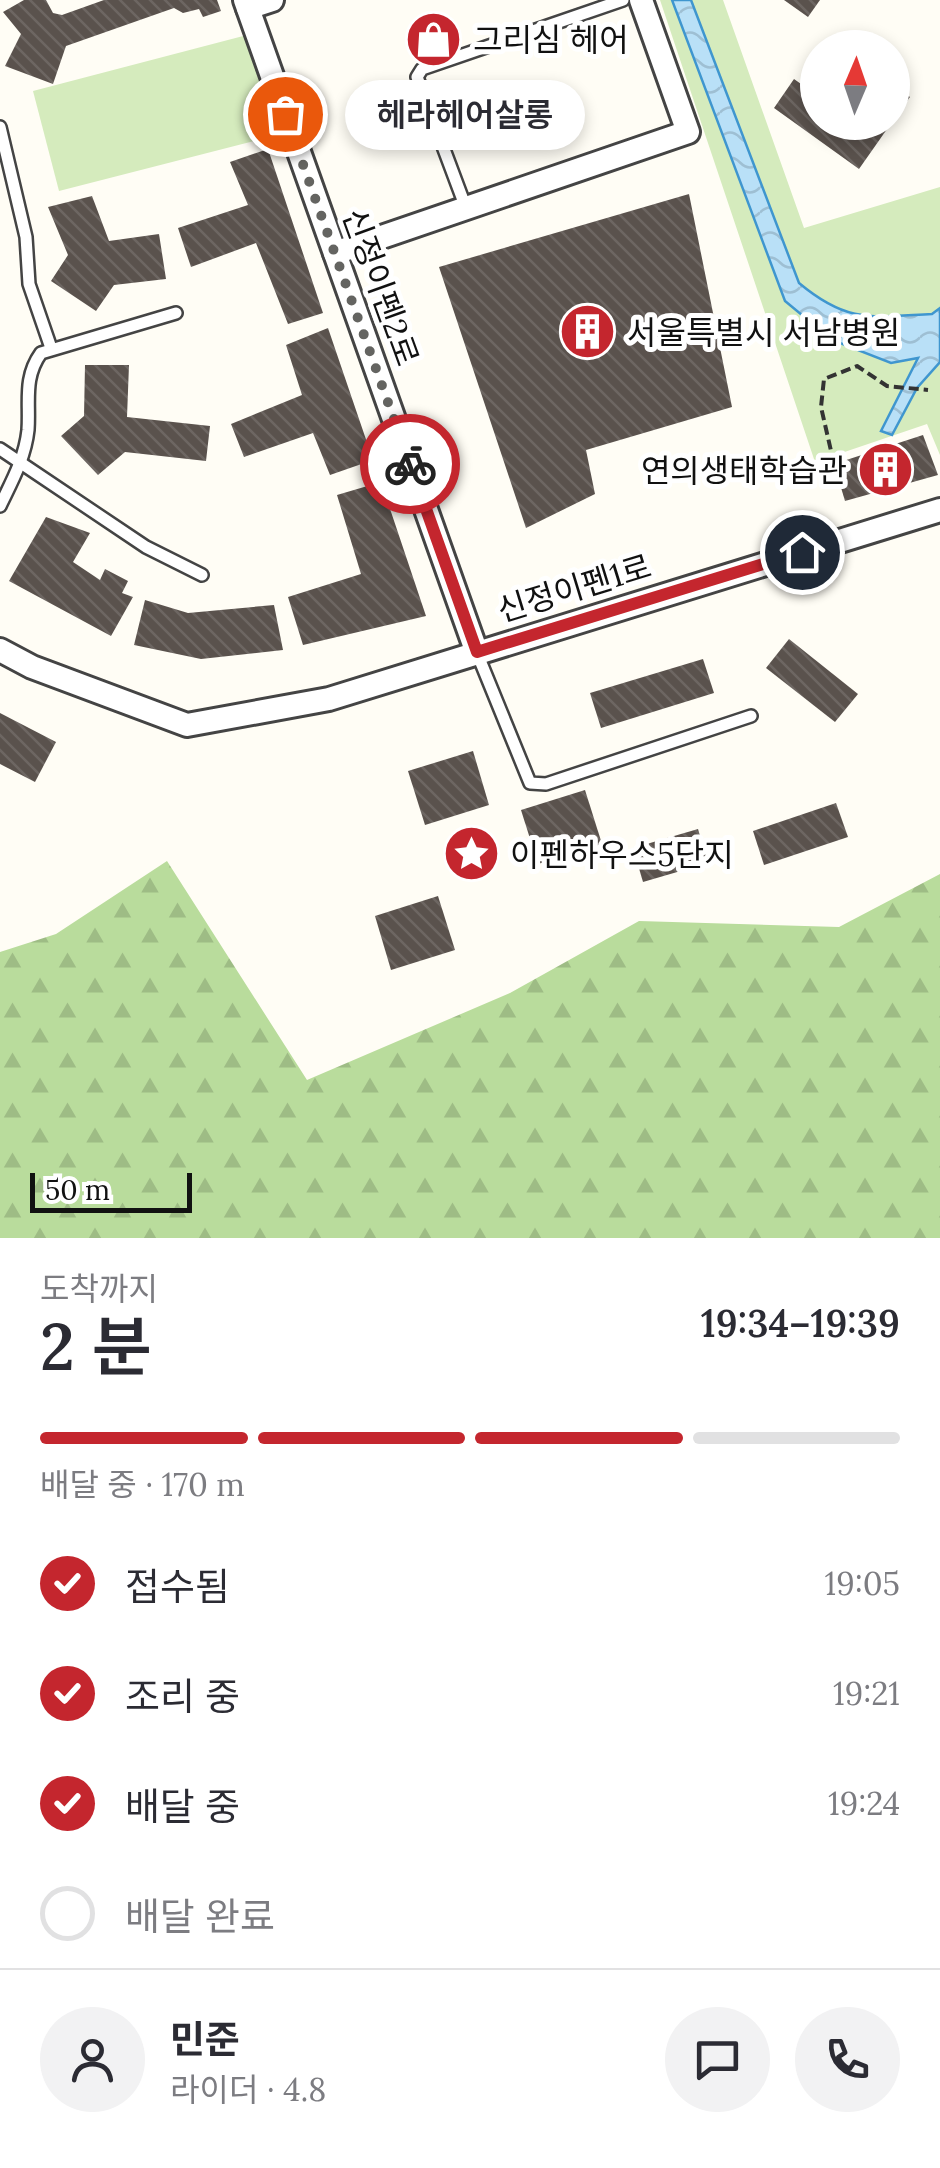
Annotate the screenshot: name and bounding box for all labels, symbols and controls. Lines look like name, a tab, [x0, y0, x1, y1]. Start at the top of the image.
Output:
shop icon: 그리심 헤어	[404, 9, 464, 69]
place label: 그리심 헤어	[473, 19, 629, 60]
north arrow	[800, 30, 910, 140]
map controls	[800, 30, 910, 140]
pin	[243, 72, 328, 157]
callout: 헤라헤어살롱	[345, 79, 585, 149]
icon: bag	[258, 87, 313, 142]
text: 헤라헤어살롱	[377, 94, 553, 135]
street label: 신정이펜2로	[334, 203, 428, 371]
building icon: 서울특별시 서남병원	[558, 302, 618, 362]
place label: 서울특별시 서남병원	[627, 312, 900, 353]
courier	[360, 414, 460, 514]
icon: bike	[383, 437, 438, 492]
building icon: 연의생태학습관	[856, 440, 916, 500]
place label: 연의생태학습관	[641, 450, 847, 491]
pin	[760, 510, 845, 595]
icon: home	[775, 525, 830, 580]
street label: 신정이펜1로	[492, 545, 656, 631]
place icon: 이펜하우스5단지	[441, 824, 501, 884]
place label: 이펜하우스5단지	[510, 834, 734, 875]
scale bar	[30, 1168, 192, 1212]
text: 50 m	[45, 1172, 110, 1208]
text: 도착까지	[40, 1268, 158, 1309]
text: 19:34–19:39	[701, 1299, 900, 1347]
text: 2 분	[40, 1305, 152, 1388]
text: 배달 중 · 170 m	[40, 1464, 245, 1505]
icon: check	[40, 1556, 95, 1611]
text: 접수됨	[125, 1562, 230, 1610]
text: 19:05	[825, 1563, 900, 1604]
icon: check	[40, 1666, 95, 1721]
text: 조리 중	[125, 1672, 240, 1720]
text: 19:21	[833, 1673, 900, 1714]
icon: check	[40, 1776, 95, 1831]
text: 배달 중	[125, 1782, 240, 1830]
text: 19:24	[828, 1783, 900, 1824]
text: 배달 완료	[125, 1892, 275, 1940]
button: person	[40, 2007, 145, 2112]
button: chat	[665, 2007, 770, 2112]
button: phone	[795, 2007, 900, 2112]
text: 민준	[170, 2015, 240, 2063]
text: 라이더 · 4.8	[170, 2069, 326, 2110]

